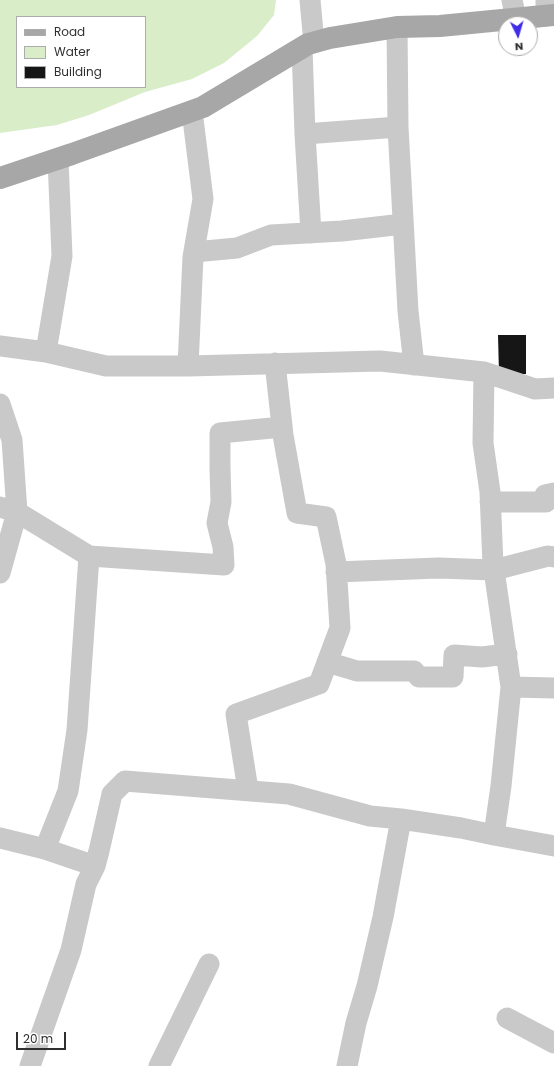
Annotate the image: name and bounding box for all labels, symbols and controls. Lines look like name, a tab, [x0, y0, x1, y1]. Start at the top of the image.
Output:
legend	[16, 16, 146, 88]
north arrow	[498, 16, 538, 56]
text: Road	[54, 23, 85, 40]
text: N	[514, 39, 524, 55]
text: Water	[54, 43, 90, 60]
text: Building	[54, 63, 102, 80]
scale bar	[18, 1024, 68, 1050]
text: 20 m	[23, 1030, 53, 1047]

